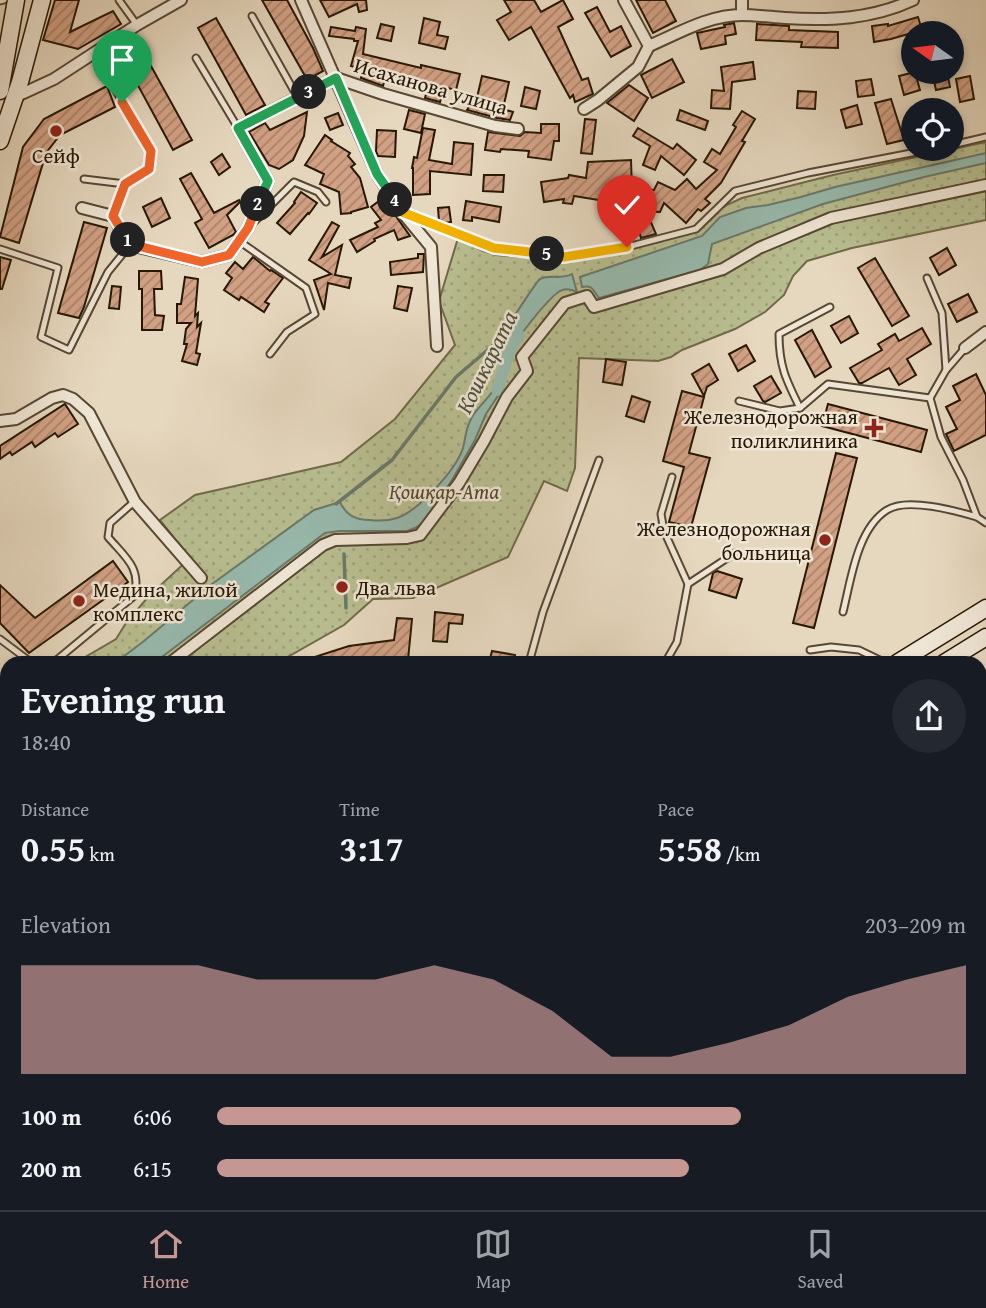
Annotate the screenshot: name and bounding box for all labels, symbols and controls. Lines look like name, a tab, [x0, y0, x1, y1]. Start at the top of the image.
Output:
north arrow	[901, 21, 964, 84]
map controls	[901, 21, 964, 161]
pin	[92, 30, 152, 102]
icon: arrive	[103, 41, 141, 79]
street label: Исаханова улица	[350, 49, 512, 123]
pin: 3	[292, 74, 326, 110]
text: 3	[304, 77, 313, 105]
button: locate	[901, 98, 964, 161]
marker: Сейф	[48, 123, 64, 139]
place label: Сейф	[32, 140, 80, 171]
pin	[597, 175, 657, 247]
pin: 4	[378, 182, 412, 218]
text: 4	[390, 185, 399, 213]
pin: 2	[240, 186, 276, 222]
icon: check	[608, 186, 646, 224]
text: 2	[253, 189, 262, 217]
pin: 1	[110, 222, 146, 258]
text: 1	[123, 225, 132, 253]
pin: 5	[530, 236, 564, 272]
text: 5	[542, 239, 551, 267]
water label: Кошкарата	[447, 305, 525, 419]
place label: Железнодорожная поликлиника	[683, 401, 858, 456]
marker: Железнодорожная поликлиника	[864, 418, 884, 438]
park label: Қошқар-Ата	[389, 476, 499, 507]
place label: Железнодорожная больница	[636, 513, 811, 568]
marker: Железнодорожная больница	[817, 532, 833, 548]
place label: Два льва	[355, 572, 436, 603]
place label: Медина, жилой комплекс	[93, 574, 238, 629]
marker: Два льва	[334, 579, 350, 595]
marker: Медина, жилой комплекс	[71, 593, 87, 609]
text: Evening run	[21, 671, 225, 727]
button: share	[892, 679, 966, 753]
text: 18:40	[21, 725, 71, 758]
text: Distance	[21, 795, 89, 823]
text: Time	[339, 795, 380, 823]
text: Pace	[658, 795, 694, 823]
text: 0.55	[21, 823, 85, 874]
text: 3:17	[339, 823, 404, 874]
text: 5:58	[658, 823, 722, 874]
text: km	[85, 840, 115, 868]
text: /km	[722, 840, 760, 868]
text: Elevation	[21, 908, 111, 941]
text: 203–209 m	[865, 908, 966, 941]
text: 100 m	[21, 1100, 82, 1133]
text: 6:06	[133, 1100, 172, 1133]
text: 200 m	[21, 1152, 82, 1185]
text: 6:15	[133, 1152, 172, 1185]
tab: Home	[143, 1225, 189, 1295]
tab: Map	[474, 1225, 512, 1295]
tab: Saved	[797, 1225, 843, 1295]

